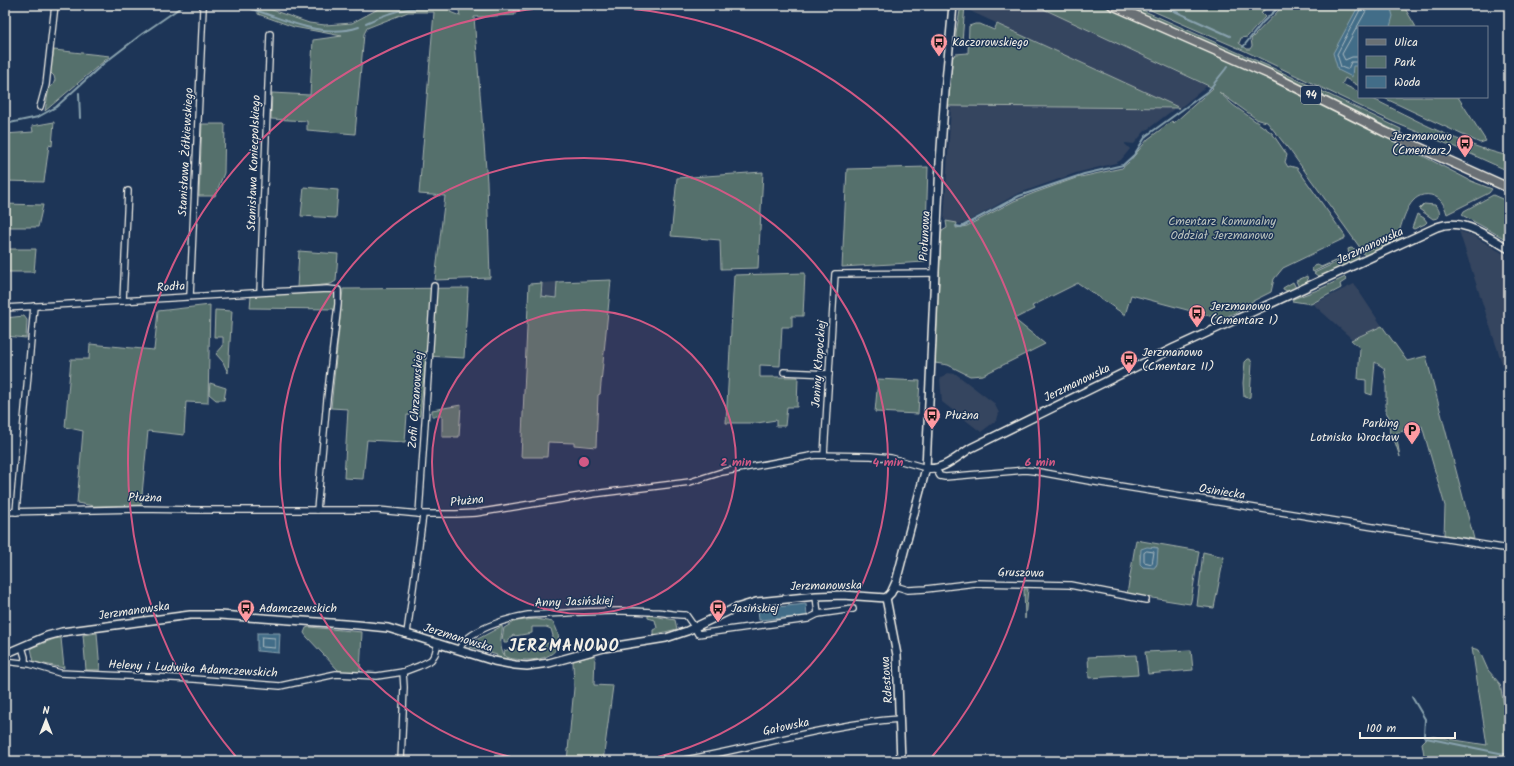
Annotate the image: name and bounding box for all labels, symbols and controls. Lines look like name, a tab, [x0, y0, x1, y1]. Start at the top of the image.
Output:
legend	[1358, 26, 1488, 98]
bus stop icon: Kaczorowskiego	[929, 32, 949, 57]
place label: Kaczorowskiego	[952, 33, 1028, 52]
text: Ulica	[1394, 33, 1418, 52]
text: Park	[1394, 53, 1416, 72]
text: Woda	[1394, 73, 1421, 92]
road number: 94	[1301, 86, 1321, 104]
street label: Stanisława Żółkiewskiego	[173, 87, 199, 217]
street label: Stanisława Koniecpolskiego	[242, 95, 266, 231]
place label: Jerzmanowo (Cmentarz)	[1391, 127, 1452, 160]
bus stop icon: Jerzmanowo (Cmentarz)	[1455, 133, 1475, 158]
street label: Piołunowa	[914, 210, 936, 262]
park label: Cmentarz Komunalny Oddział Jerzmanowo	[1168, 212, 1276, 245]
street label: Jerzmanowska	[1333, 222, 1407, 270]
street label: Rodła	[156, 277, 186, 297]
place label: Jerzmanowo (Cmentarz I)	[1210, 297, 1278, 330]
bus stop icon: Jerzmanowo (Cmentarz I)	[1187, 303, 1207, 328]
street label: Janiny Kłopockiej	[806, 319, 832, 408]
place label: Jerzmanowo (Cmentarz II)	[1142, 343, 1214, 376]
bus stop icon: Jerzmanowo (Cmentarz II)	[1119, 349, 1139, 374]
street label: Zofii Chrzanowskiej	[403, 350, 429, 449]
street label: Jerzmanowska	[1041, 359, 1114, 407]
bus stop icon: Płużna	[922, 405, 942, 430]
place label: Płużna	[945, 406, 979, 425]
place label: Parking Lotnisko Wrocław	[1310, 414, 1400, 447]
parking icon: Parking Lotnisko Wrocław	[1402, 420, 1422, 445]
text: 2 min	[720, 453, 752, 472]
text: 4 min	[873, 453, 904, 472]
text: 6 min	[1025, 453, 1056, 472]
centre of rings	[577, 455, 591, 469]
street label: Osiniecka	[1198, 479, 1247, 505]
street label: Płużna	[128, 488, 162, 508]
street label: Płużna	[449, 490, 485, 512]
street label: Gruszowa	[998, 563, 1045, 583]
street label: Jerzmanowska	[790, 576, 862, 596]
street label: Anny Jasińskiej	[535, 591, 614, 613]
street label: Jerzmanowska	[97, 597, 171, 625]
bus stop icon: Adamczewskich	[236, 598, 256, 623]
bus stop icon: Jasińskiej	[708, 598, 728, 623]
place label: Adamczewskich	[259, 599, 337, 618]
place label: Jasińskiej	[731, 599, 780, 618]
street label: Jerzmanowska	[421, 618, 495, 658]
district label: JERZMANOWO	[508, 634, 620, 659]
street label: Heleny i Ludwika Adamczewskich	[108, 655, 278, 683]
street label: Rdestowa	[876, 655, 898, 704]
north arrow	[26, 700, 66, 740]
text: N	[43, 702, 50, 720]
street label: Gałowska	[761, 713, 811, 741]
scale bar	[1360, 714, 1455, 740]
text: 100 m	[1366, 719, 1397, 738]

